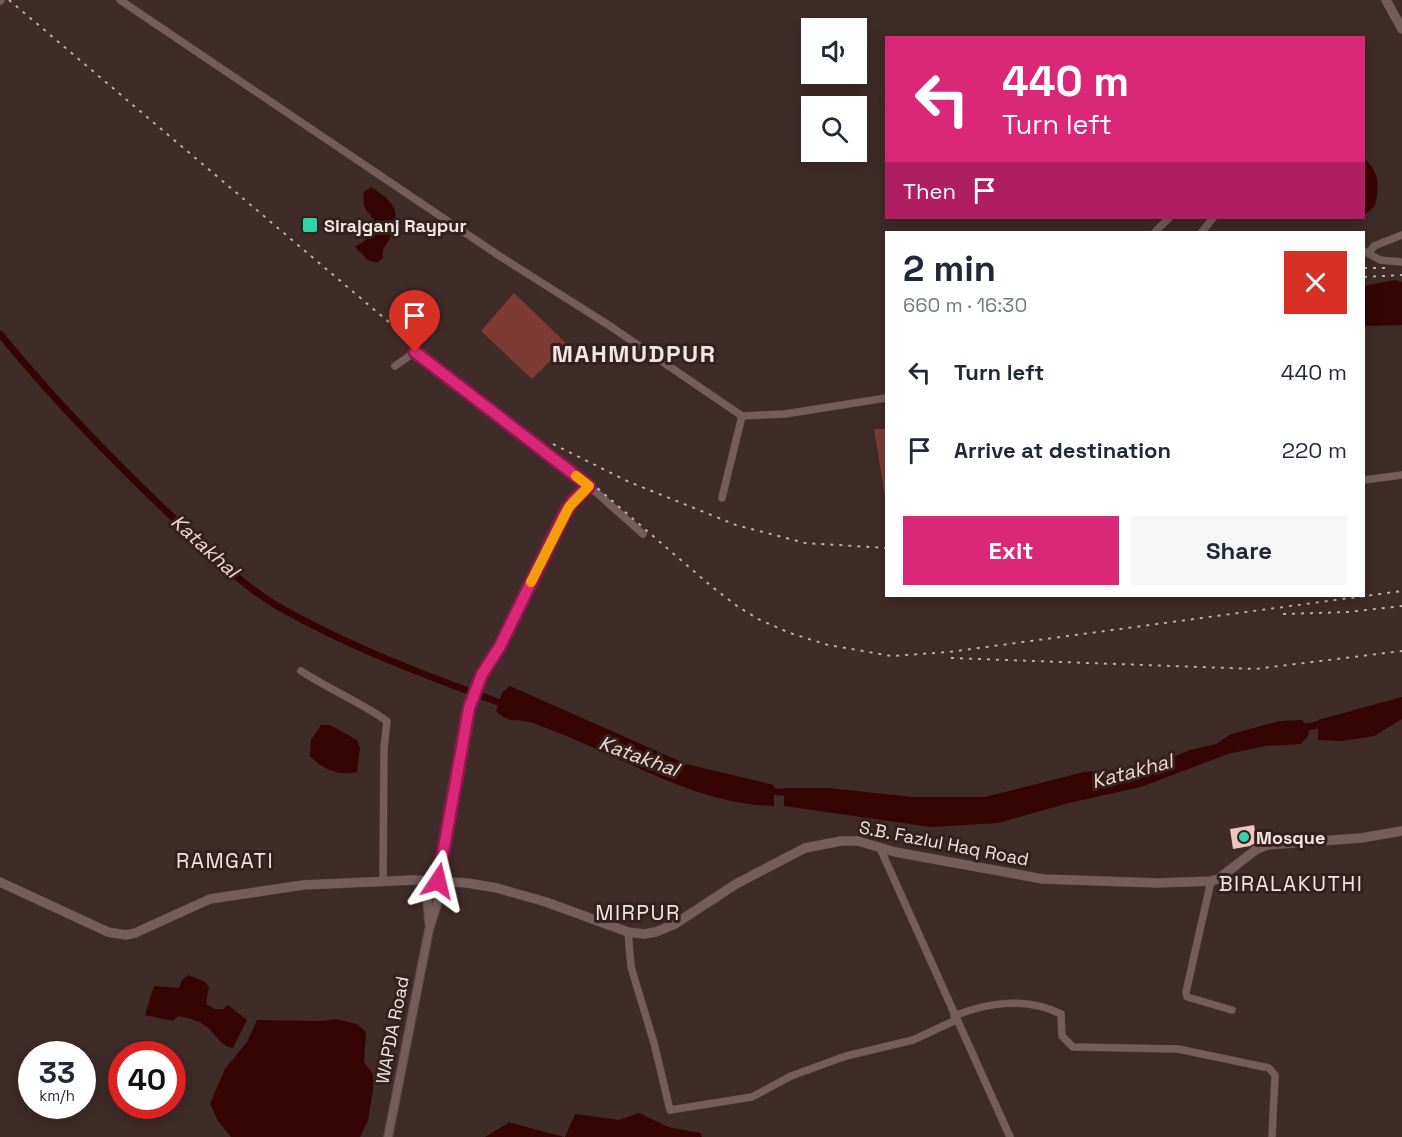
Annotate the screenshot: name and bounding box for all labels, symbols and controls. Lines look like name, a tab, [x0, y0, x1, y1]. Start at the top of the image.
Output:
map controls	[801, 18, 867, 162]
button: sound	[801, 18, 867, 84]
text: 440 m	[1002, 55, 1129, 108]
icon: left	[903, 60, 981, 138]
button: search	[801, 96, 867, 162]
text: Turn left	[1002, 107, 1112, 142]
icon: arrive	[968, 174, 1001, 207]
text: Then	[903, 177, 956, 205]
place label: Sirajganj Raypur	[324, 214, 467, 237]
marker: Sirajganj Raypur	[301, 216, 319, 234]
text: 2 min	[903, 246, 996, 292]
button: close	[1284, 251, 1347, 314]
pin	[389, 290, 440, 352]
text: 660 m · 16:30	[903, 292, 1027, 318]
icon: arrive	[398, 299, 431, 332]
district label: MAHMUDPUR	[552, 338, 716, 369]
icon: left	[903, 356, 936, 389]
text: Turn left	[954, 358, 1044, 386]
text: 440 m	[1281, 358, 1347, 386]
icon: arrive	[903, 434, 936, 467]
text: Arrive at destination	[954, 436, 1171, 464]
text: 220 m	[1282, 436, 1347, 464]
water label: Katakhal	[165, 509, 246, 585]
button: Exit	[903, 516, 1119, 585]
button: Share	[1131, 516, 1347, 585]
water label: Katakhal	[595, 730, 684, 783]
water label: Katakhal	[1088, 747, 1178, 794]
street label: S.B. Fazlul Haq Road	[857, 815, 1031, 871]
place label: Mosque	[1256, 826, 1325, 849]
marker: Mosque	[1237, 830, 1251, 844]
district label: RAMGATI	[176, 847, 274, 874]
position arrow	[406, 849, 470, 913]
district label: BIRALAKUTHI	[1219, 870, 1363, 897]
district label: MIRPUR	[595, 899, 681, 926]
street label: WAPDA Road	[370, 974, 414, 1086]
speed limit sign: 40	[108, 1041, 186, 1119]
text: 33	[39, 1053, 75, 1092]
text: km/h	[39, 1086, 75, 1105]

